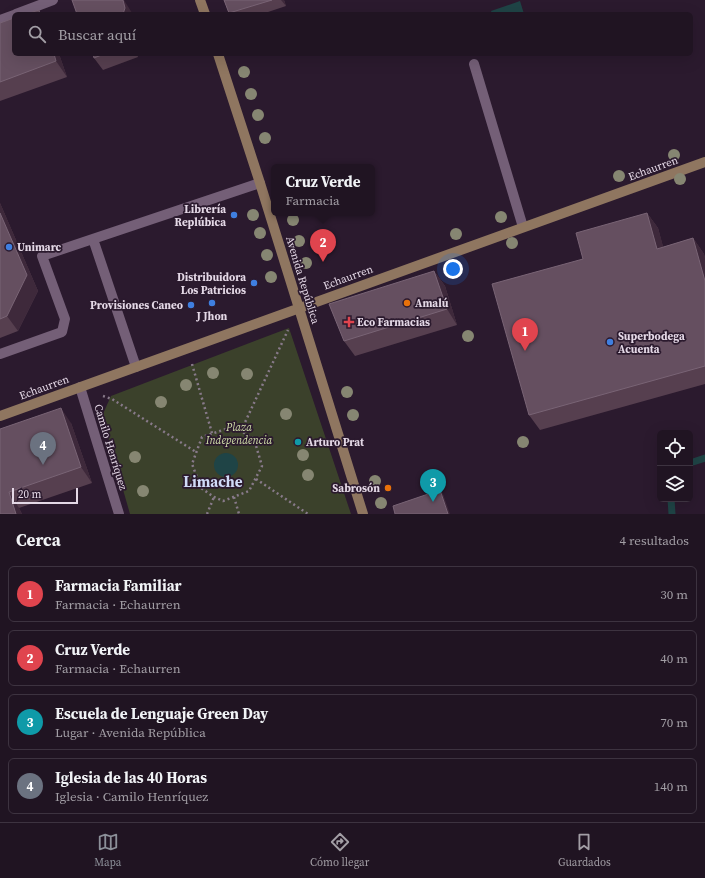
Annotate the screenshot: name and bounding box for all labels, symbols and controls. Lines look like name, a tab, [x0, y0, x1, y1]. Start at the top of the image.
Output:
search box	[12, 12, 693, 56]
icon: search	[26, 23, 48, 45]
text: Buscar aquí	[58, 24, 136, 45]
street label: Echaurren	[626, 152, 680, 184]
popup	[271, 164, 375, 216]
text: Cruz Verde	[285, 171, 361, 192]
text: Farmacia	[285, 192, 340, 209]
place label: Librería Replúbica	[175, 202, 226, 230]
marker: Librería Replúbica	[229, 210, 239, 220]
pin: 2	[310, 229, 336, 262]
street label: Avenida República	[282, 235, 323, 326]
place label: Unimarc	[17, 240, 62, 255]
marker: Unimarc	[4, 242, 14, 252]
your location	[443, 259, 463, 279]
street label: Echaurren	[321, 261, 375, 293]
place label: Distribuidora Los Patricios	[177, 270, 246, 298]
marker: Distribuidora Los Patricios	[249, 278, 259, 288]
place label: Amalú	[415, 296, 449, 311]
place label: Provisiones Caneo	[90, 298, 183, 313]
marker: J Jhon	[207, 298, 217, 308]
marker: Amalú	[402, 298, 412, 308]
marker: Provisiones Caneo	[186, 300, 196, 310]
place label: J Jhon	[196, 309, 228, 324]
place label: Eco Farmacias	[357, 315, 430, 330]
marker: Eco Farmacias	[344, 317, 354, 327]
pin: 1	[512, 318, 538, 351]
place label: Superbodega Acuenta	[618, 329, 685, 357]
marker: Superbodega Acuenta	[605, 337, 615, 347]
street label: Echaurren	[17, 371, 71, 403]
street label: Camilo Henríquez	[90, 402, 131, 492]
park label: Plaza Independencia	[205, 420, 273, 448]
map controls	[657, 430, 693, 502]
button: locate	[657, 430, 693, 466]
pin: 4	[30, 432, 56, 465]
place label: Arturo Prat	[306, 435, 365, 450]
marker: Arturo Prat	[293, 437, 303, 447]
button: layers	[657, 466, 693, 502]
pin: 3	[420, 469, 446, 502]
district label: Limache	[183, 471, 243, 492]
place label: Sabrosón	[332, 481, 380, 496]
marker: Sabrosón	[383, 483, 393, 493]
scale bar	[12, 486, 78, 505]
text: 20 m	[18, 487, 41, 502]
text: Cerca	[16, 528, 61, 552]
text: 4 resultados	[619, 532, 689, 549]
text: Farmacia Familiar	[55, 575, 182, 596]
text: 1	[26, 586, 34, 603]
text: 30 m	[660, 586, 688, 603]
text: Farmacia · Echaurren	[55, 596, 181, 613]
text: Cruz Verde	[55, 639, 130, 660]
text: 2	[26, 650, 34, 667]
text: 40 m	[660, 650, 688, 667]
text: Farmacia · Echaurren	[55, 660, 181, 677]
text: Escuela de Lenguaje Green Day	[55, 703, 268, 724]
text: 3	[26, 714, 34, 731]
text: 70 m	[660, 714, 688, 731]
text: Lugar · Avenida República	[55, 724, 206, 741]
text: Iglesia de las 40 Horas	[55, 767, 207, 788]
text: 4	[26, 778, 34, 795]
text: 140 m	[654, 778, 688, 795]
text: Iglesia · Camilo Henríquez	[55, 788, 208, 805]
tab: Mapa	[94, 831, 121, 870]
tab: Cómo llegar	[310, 831, 369, 870]
tab: Guardados	[558, 831, 611, 870]

